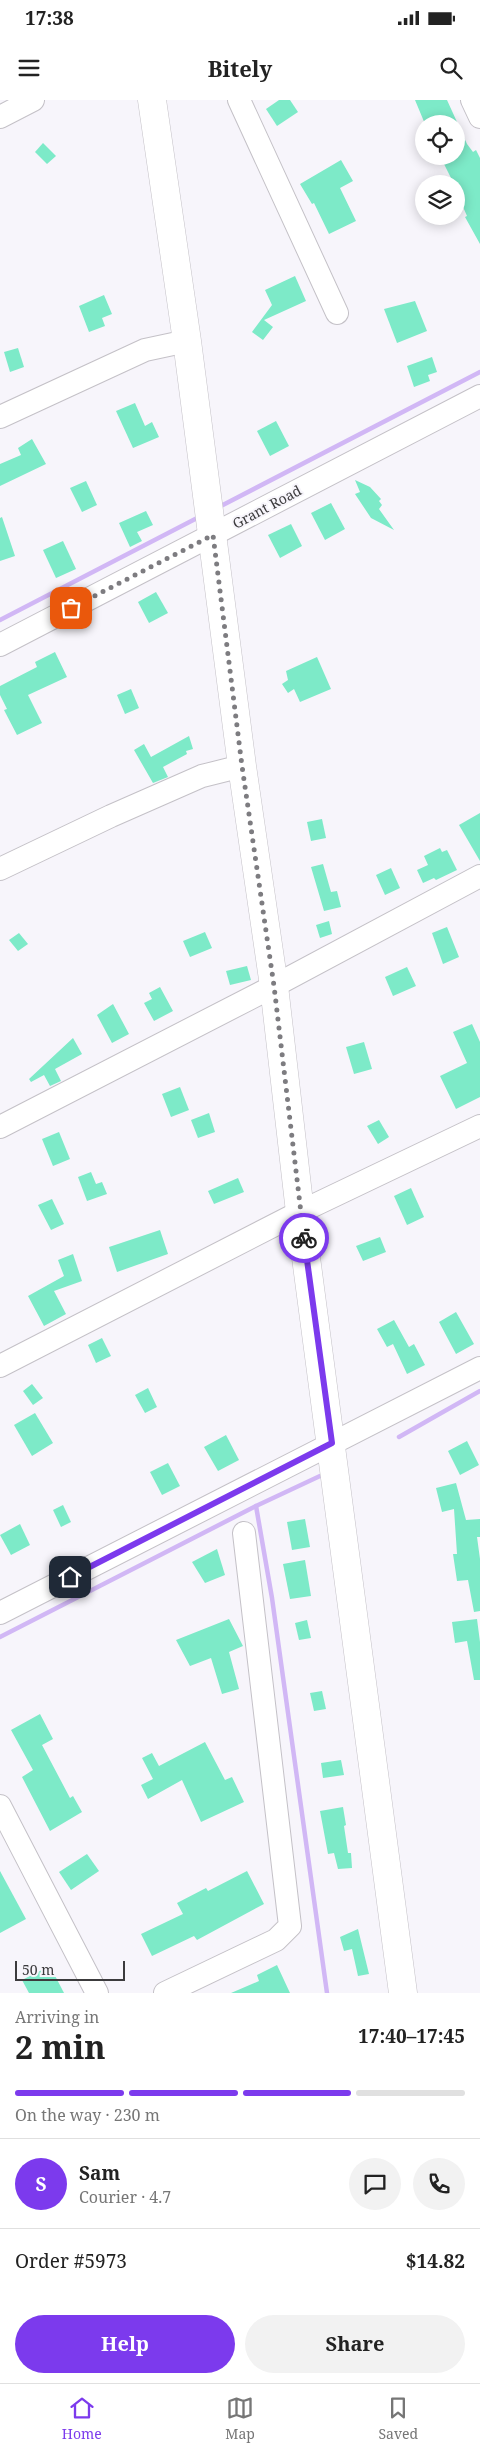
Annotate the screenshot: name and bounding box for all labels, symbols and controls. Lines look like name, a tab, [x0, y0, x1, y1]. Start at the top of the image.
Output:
text: 17:38	[25, 5, 74, 31]
text: Bitely	[208, 53, 272, 83]
icon: menu	[15, 54, 43, 82]
icon: search	[437, 54, 465, 82]
map controls	[415, 115, 465, 225]
button: locate	[415, 115, 465, 165]
button: layers	[415, 175, 465, 225]
street label: Grant Road	[229, 480, 305, 533]
pin	[50, 587, 92, 629]
icon: bag	[57, 594, 85, 622]
courier	[279, 1213, 329, 1263]
icon: bike	[290, 1224, 318, 1252]
pin	[49, 1556, 91, 1598]
icon: home	[56, 1563, 84, 1591]
scale bar	[15, 1958, 125, 1981]
text: 50 m	[22, 1960, 55, 1979]
text: Arriving in	[15, 2006, 99, 2028]
text: 17:40–17:45	[358, 2023, 465, 2049]
text: 2 min	[15, 2025, 106, 2068]
text: On the way · 230 m	[15, 2104, 160, 2126]
button: chat	[349, 2158, 401, 2210]
button: phone	[413, 2158, 465, 2210]
text: Sam	[79, 2160, 120, 2186]
text: S	[35, 2171, 47, 2197]
text: Courier · 4.7	[79, 2186, 171, 2208]
text: Order #5973	[15, 2248, 127, 2274]
text: $14.82	[406, 2248, 465, 2274]
button: Help	[15, 2315, 235, 2373]
button: Share	[245, 2315, 465, 2373]
tab: Home	[62, 2394, 102, 2443]
tab: Map	[225, 2394, 255, 2443]
tab: Saved	[378, 2394, 418, 2443]

